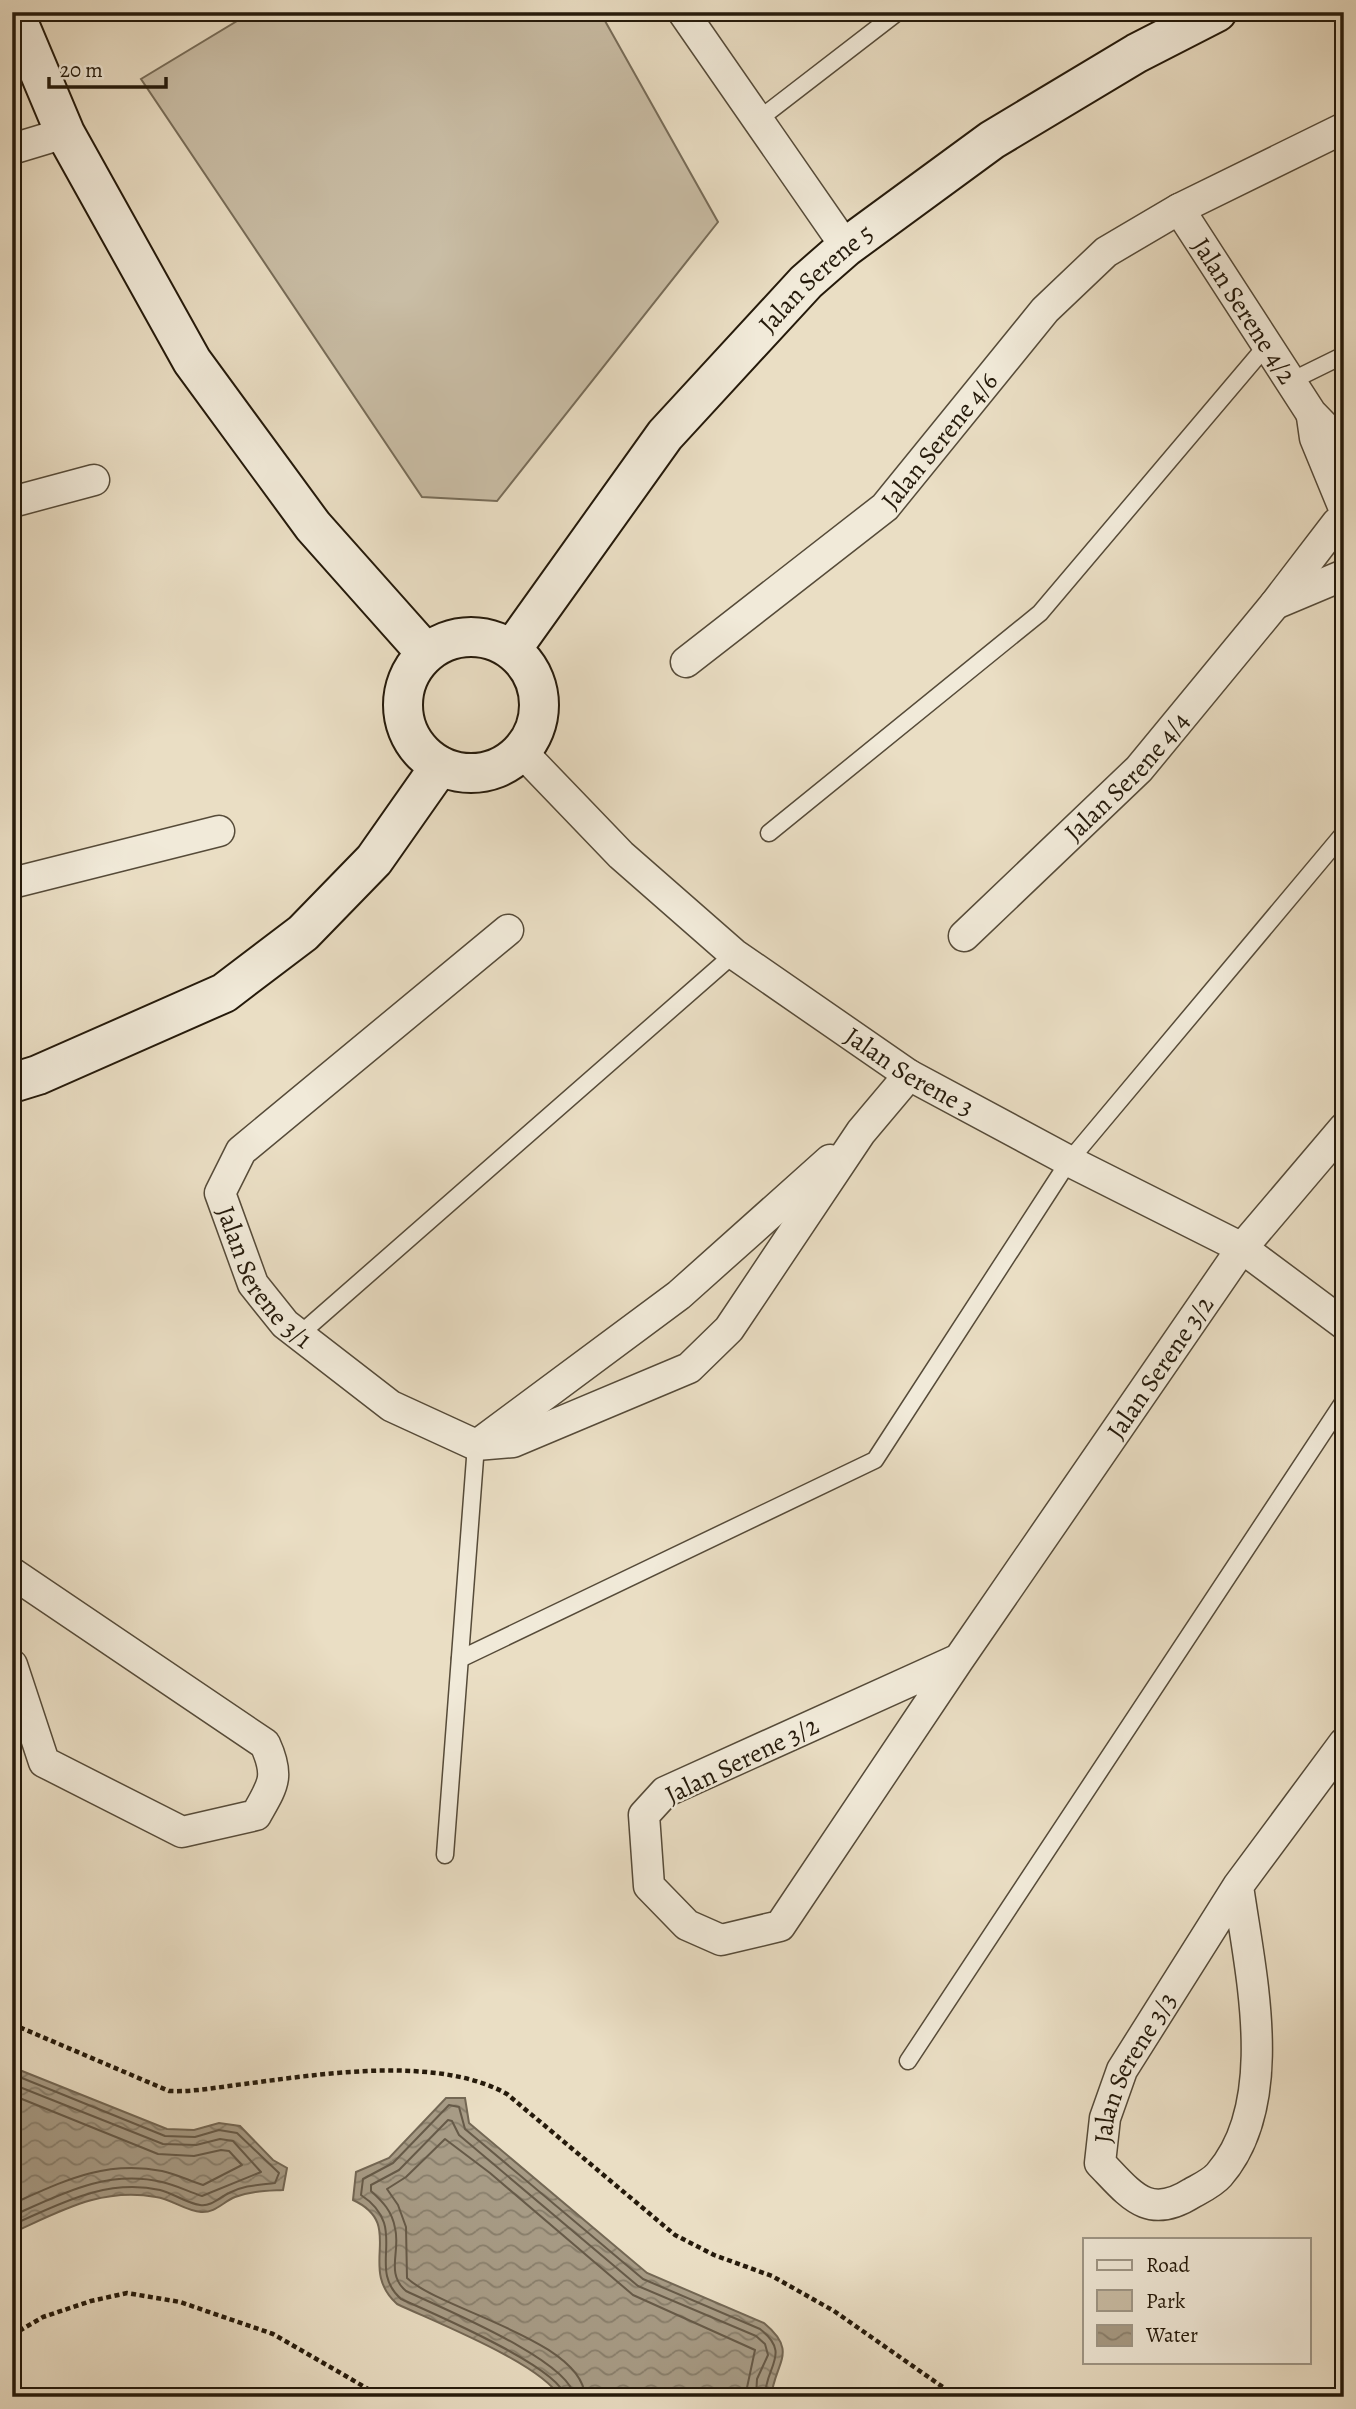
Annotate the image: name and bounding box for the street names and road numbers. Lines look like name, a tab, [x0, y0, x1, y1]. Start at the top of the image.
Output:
street label: Jalan Serene 5	[750, 215, 880, 340]
street label: Jalan Serene 4/2	[1184, 231, 1305, 391]
street label: Jalan Serene 4/6	[873, 364, 1005, 516]
street label: Jalan Serene 4/4	[1056, 704, 1197, 849]
street label: Jalan Serene 3	[838, 1018, 980, 1124]
street label: Jalan Serene 3/1	[209, 1201, 320, 1356]
street label: Jalan Serene 3/2	[1098, 1289, 1222, 1446]
street label: Jalan Serene 3/2	[659, 1708, 825, 1812]
street label: Jalan Serene 3/3	[1085, 1985, 1184, 2145]

